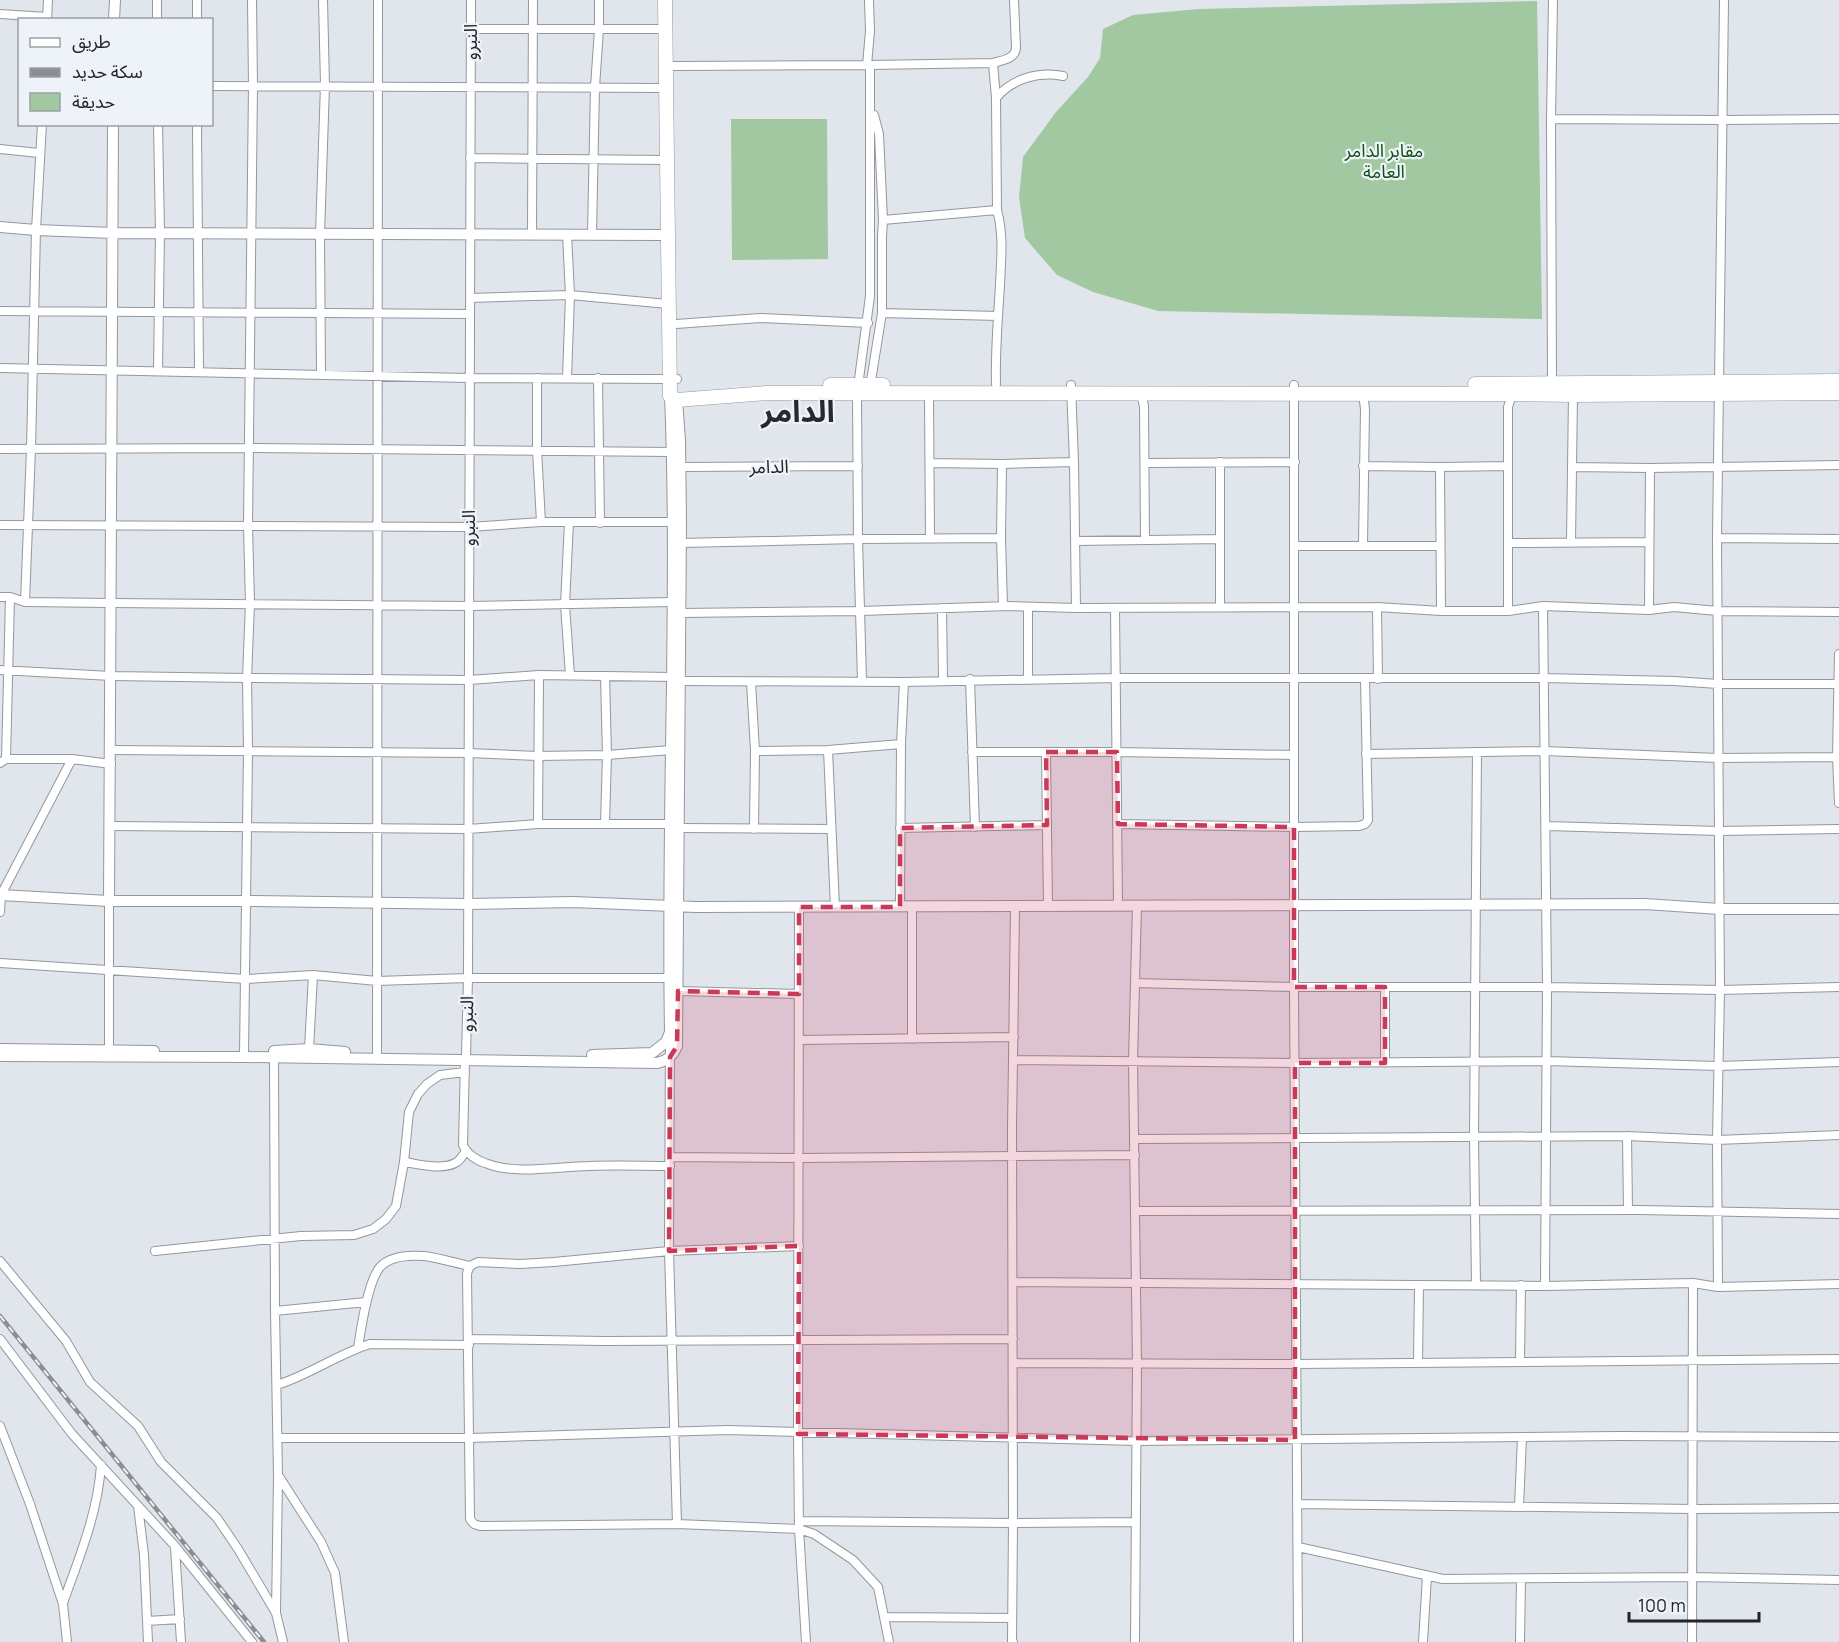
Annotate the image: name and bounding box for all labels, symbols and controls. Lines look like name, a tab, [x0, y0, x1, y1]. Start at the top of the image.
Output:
legend	[18, 18, 213, 126]
street label: النبرو	[458, 24, 482, 60]
text: طريق	[72, 29, 111, 53]
text: سكة حديد	[72, 59, 143, 83]
text: حديقة	[72, 89, 115, 113]
park label: مقابر الدامر العامة	[1344, 138, 1423, 183]
district label: الدامر	[759, 390, 835, 431]
street label: الدامر	[748, 454, 789, 478]
street label: النبرو	[456, 510, 480, 546]
street label: النبرو	[454, 996, 478, 1032]
scale bar	[1629, 1585, 1760, 1623]
text: 100 m	[1638, 1593, 1686, 1617]

